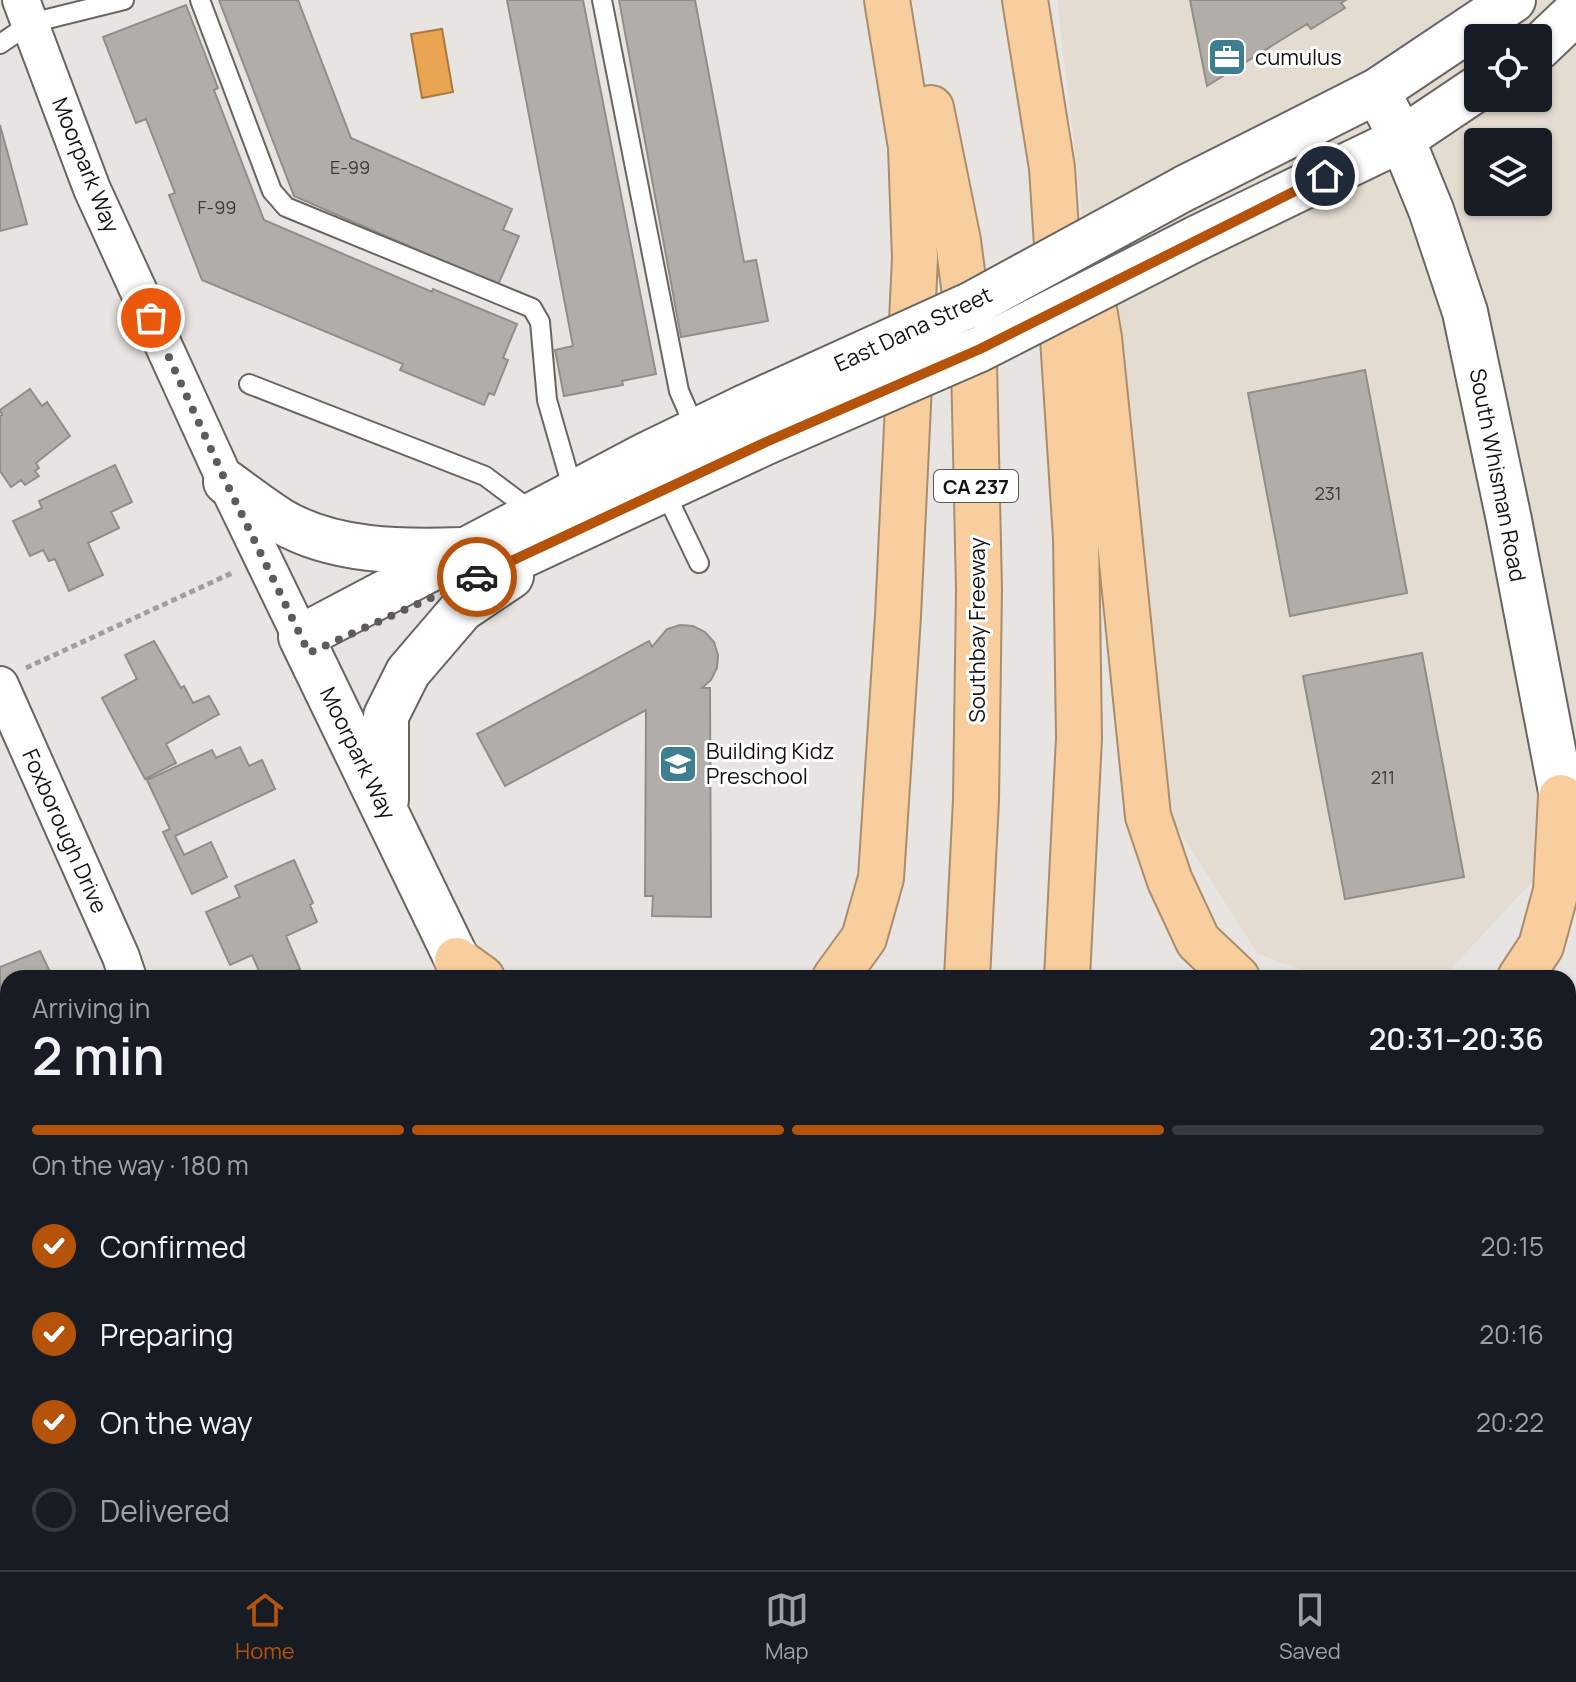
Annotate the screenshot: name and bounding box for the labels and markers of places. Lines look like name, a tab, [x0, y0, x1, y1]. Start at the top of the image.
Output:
office icon: cumulus	[1206, 36, 1248, 78]
place label: cumulus	[1255, 42, 1342, 72]
pin	[1291, 142, 1359, 210]
pin	[117, 284, 185, 352]
place label: Building Kidz Preschool	[706, 736, 834, 791]
school or university icon: Building Kidz Preschool	[657, 743, 699, 785]

